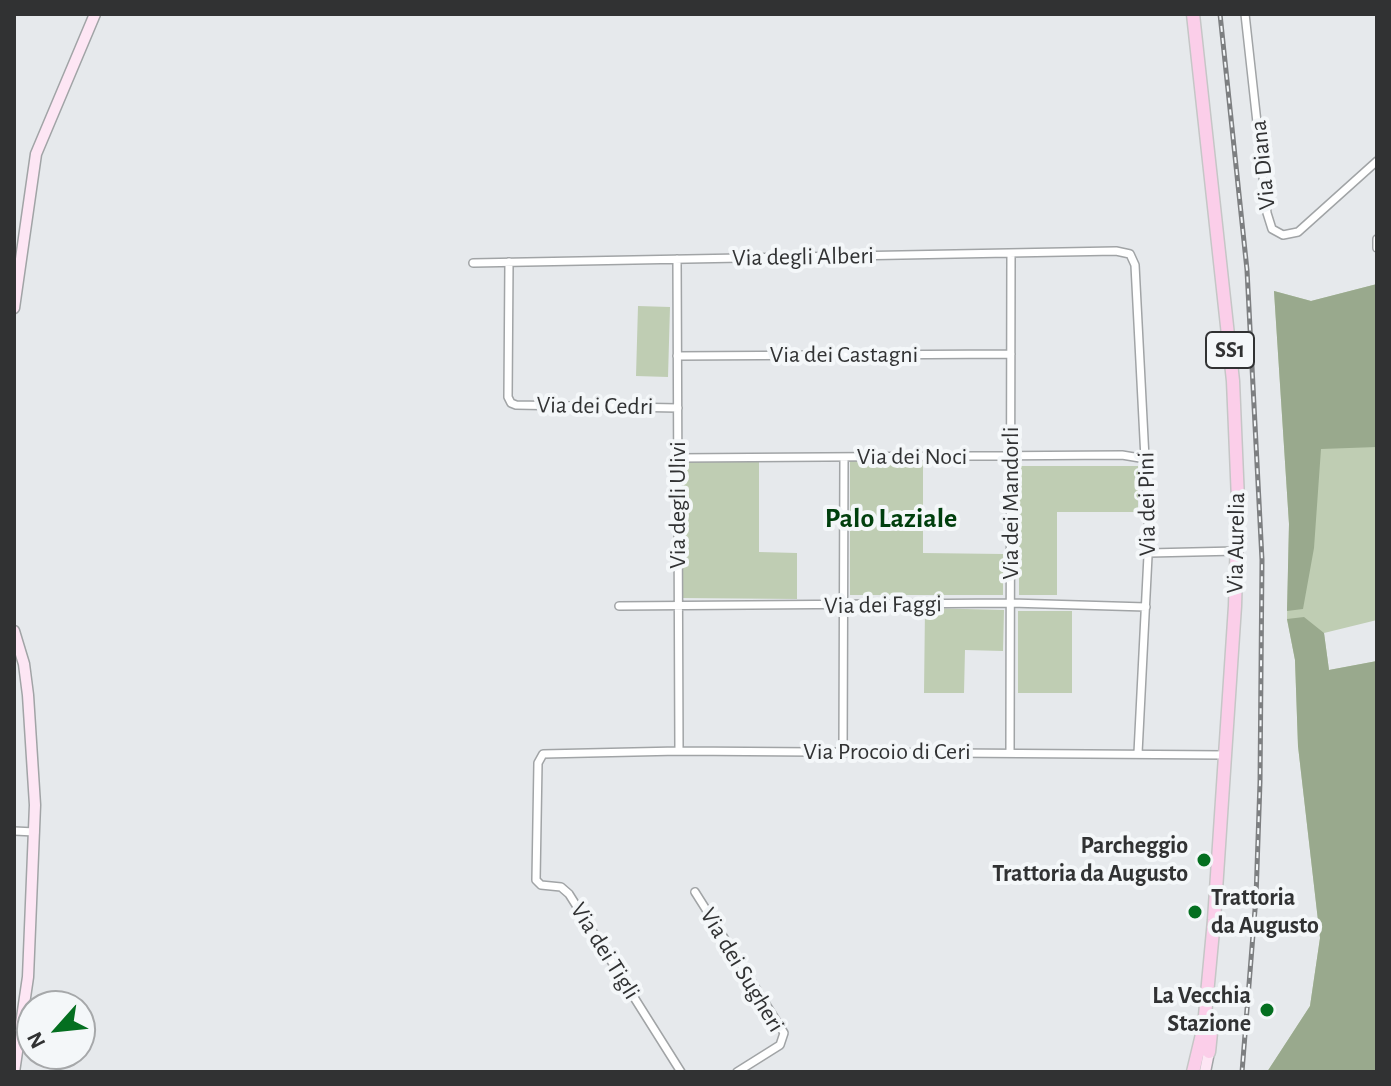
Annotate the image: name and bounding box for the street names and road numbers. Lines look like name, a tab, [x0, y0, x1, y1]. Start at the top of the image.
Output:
street label: Via Diana	[1244, 119, 1282, 211]
street label: Via degli Alberi	[732, 241, 874, 273]
road number: SS1	[1206, 332, 1254, 368]
street label: Via dei Castagni	[770, 341, 918, 369]
street label: Via dei Cedri	[536, 391, 654, 421]
street label: Via dei Mandorli	[997, 426, 1025, 580]
street label: Via degli Ulivi	[664, 441, 692, 569]
street label: Via dei Noci	[857, 443, 967, 471]
street label: Via dei Pini	[1132, 452, 1162, 556]
street label: Via Aurelia	[1221, 492, 1251, 594]
street label: Via dei Faggi	[824, 590, 942, 620]
street label: Via Procoio di Ceri	[803, 738, 971, 766]
street label: Via dei Tigli	[564, 897, 646, 1005]
street label: Via dei Sugheri	[694, 903, 790, 1037]

